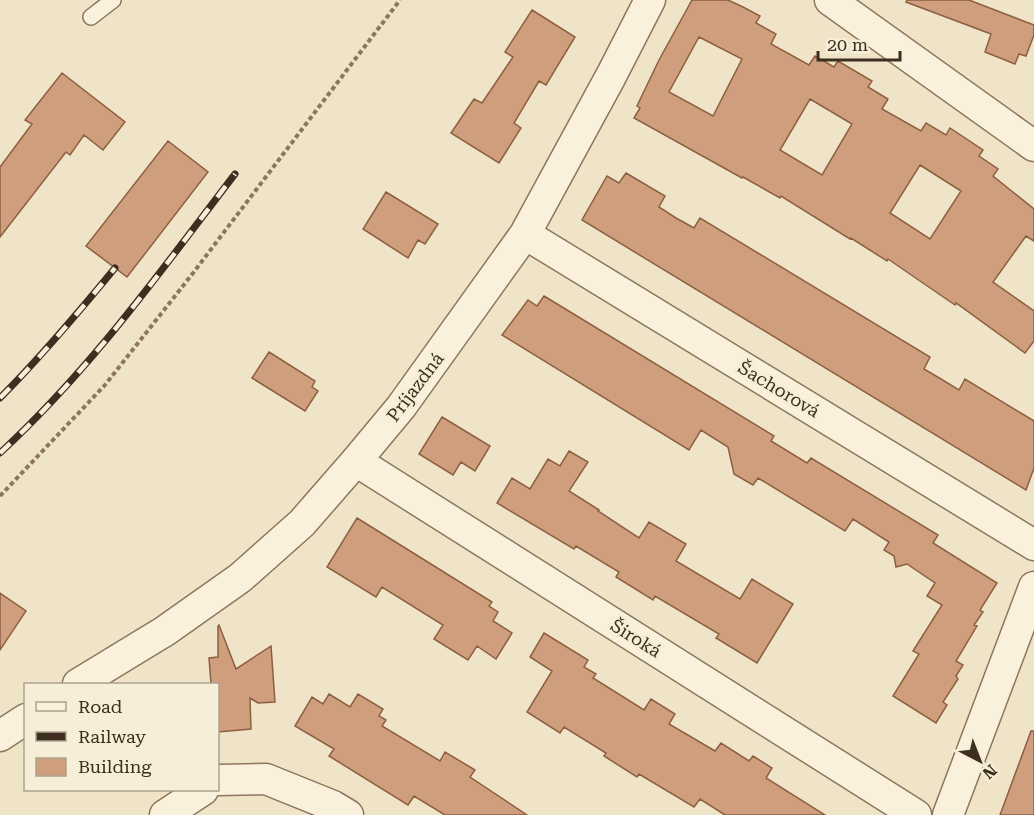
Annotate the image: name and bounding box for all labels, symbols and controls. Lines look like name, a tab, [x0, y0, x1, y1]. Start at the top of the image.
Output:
scale bar	[818, 24, 900, 62]
text: 20 m	[827, 34, 868, 55]
street label: Príjazdná	[382, 348, 448, 426]
street label: Šachorová	[734, 356, 824, 422]
street label: Široká	[607, 614, 665, 662]
legend	[24, 683, 219, 791]
text: Road	[78, 696, 123, 717]
text: Railway	[78, 726, 146, 747]
north arrow	[950, 731, 1010, 791]
text: Building	[78, 756, 152, 777]
text: N	[979, 761, 1001, 783]

